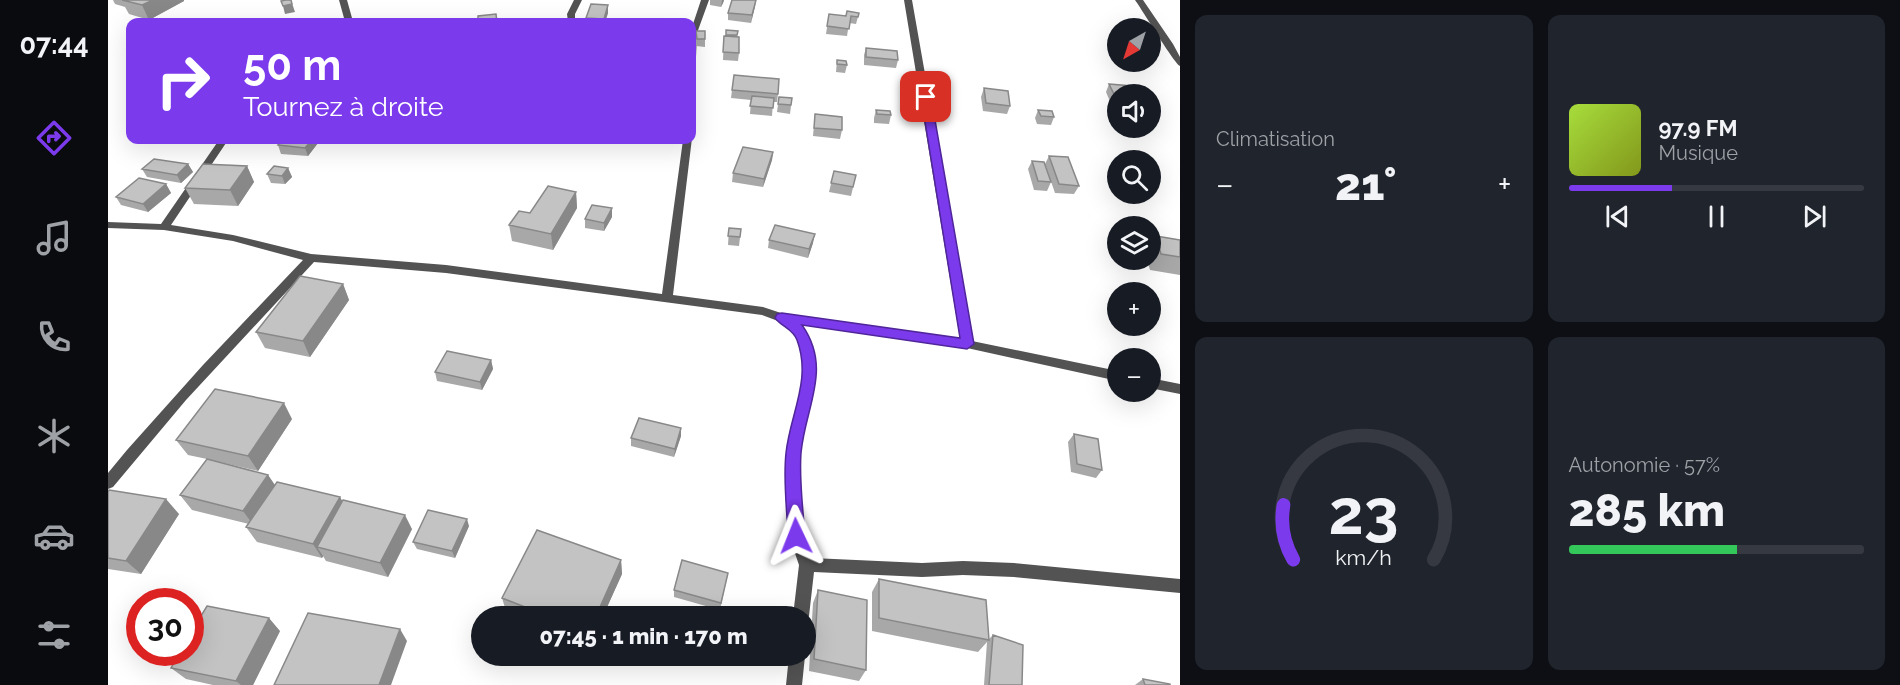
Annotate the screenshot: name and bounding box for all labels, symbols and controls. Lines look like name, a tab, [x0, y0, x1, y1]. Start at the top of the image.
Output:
north arrow	[1107, 18, 1161, 72]
map controls	[1107, 18, 1161, 402]
text: 07:44	[19, 29, 89, 60]
text: 50 m	[243, 41, 341, 90]
icon: right	[144, 42, 222, 120]
pin	[900, 71, 951, 122]
icon: arrive	[909, 80, 942, 113]
button: sound	[1107, 84, 1161, 138]
text: Tournez à droite	[243, 91, 444, 122]
text: 97.9 FM	[1659, 115, 1737, 141]
icon: directions	[33, 117, 75, 159]
text: Climatisation	[1216, 127, 1335, 151]
text: Musique	[1659, 141, 1738, 165]
button: search	[1107, 150, 1161, 204]
text: 21°	[1335, 158, 1397, 211]
text: −	[1216, 165, 1234, 204]
text: +	[1498, 165, 1512, 204]
icon: previous	[1601, 200, 1634, 233]
icon: pause	[1700, 200, 1733, 233]
icon: next	[1798, 200, 1831, 233]
button: layers	[1107, 216, 1161, 270]
icon: music	[33, 217, 75, 259]
button: +	[1107, 282, 1161, 336]
icon: phone	[33, 316, 75, 358]
button: −	[1107, 348, 1161, 402]
icon: climate	[33, 415, 75, 457]
text: Autonomie · 57%	[1569, 453, 1720, 477]
text: 23	[1329, 475, 1399, 549]
text: 285 km	[1569, 484, 1725, 537]
position arrow	[764, 504, 828, 568]
icon: car	[33, 515, 75, 557]
text: km/h	[1335, 546, 1392, 571]
speed limit sign: 30	[126, 588, 204, 666]
icon: filters	[33, 614, 75, 656]
text: 07:45 · 1 min · 170 m	[540, 623, 748, 649]

